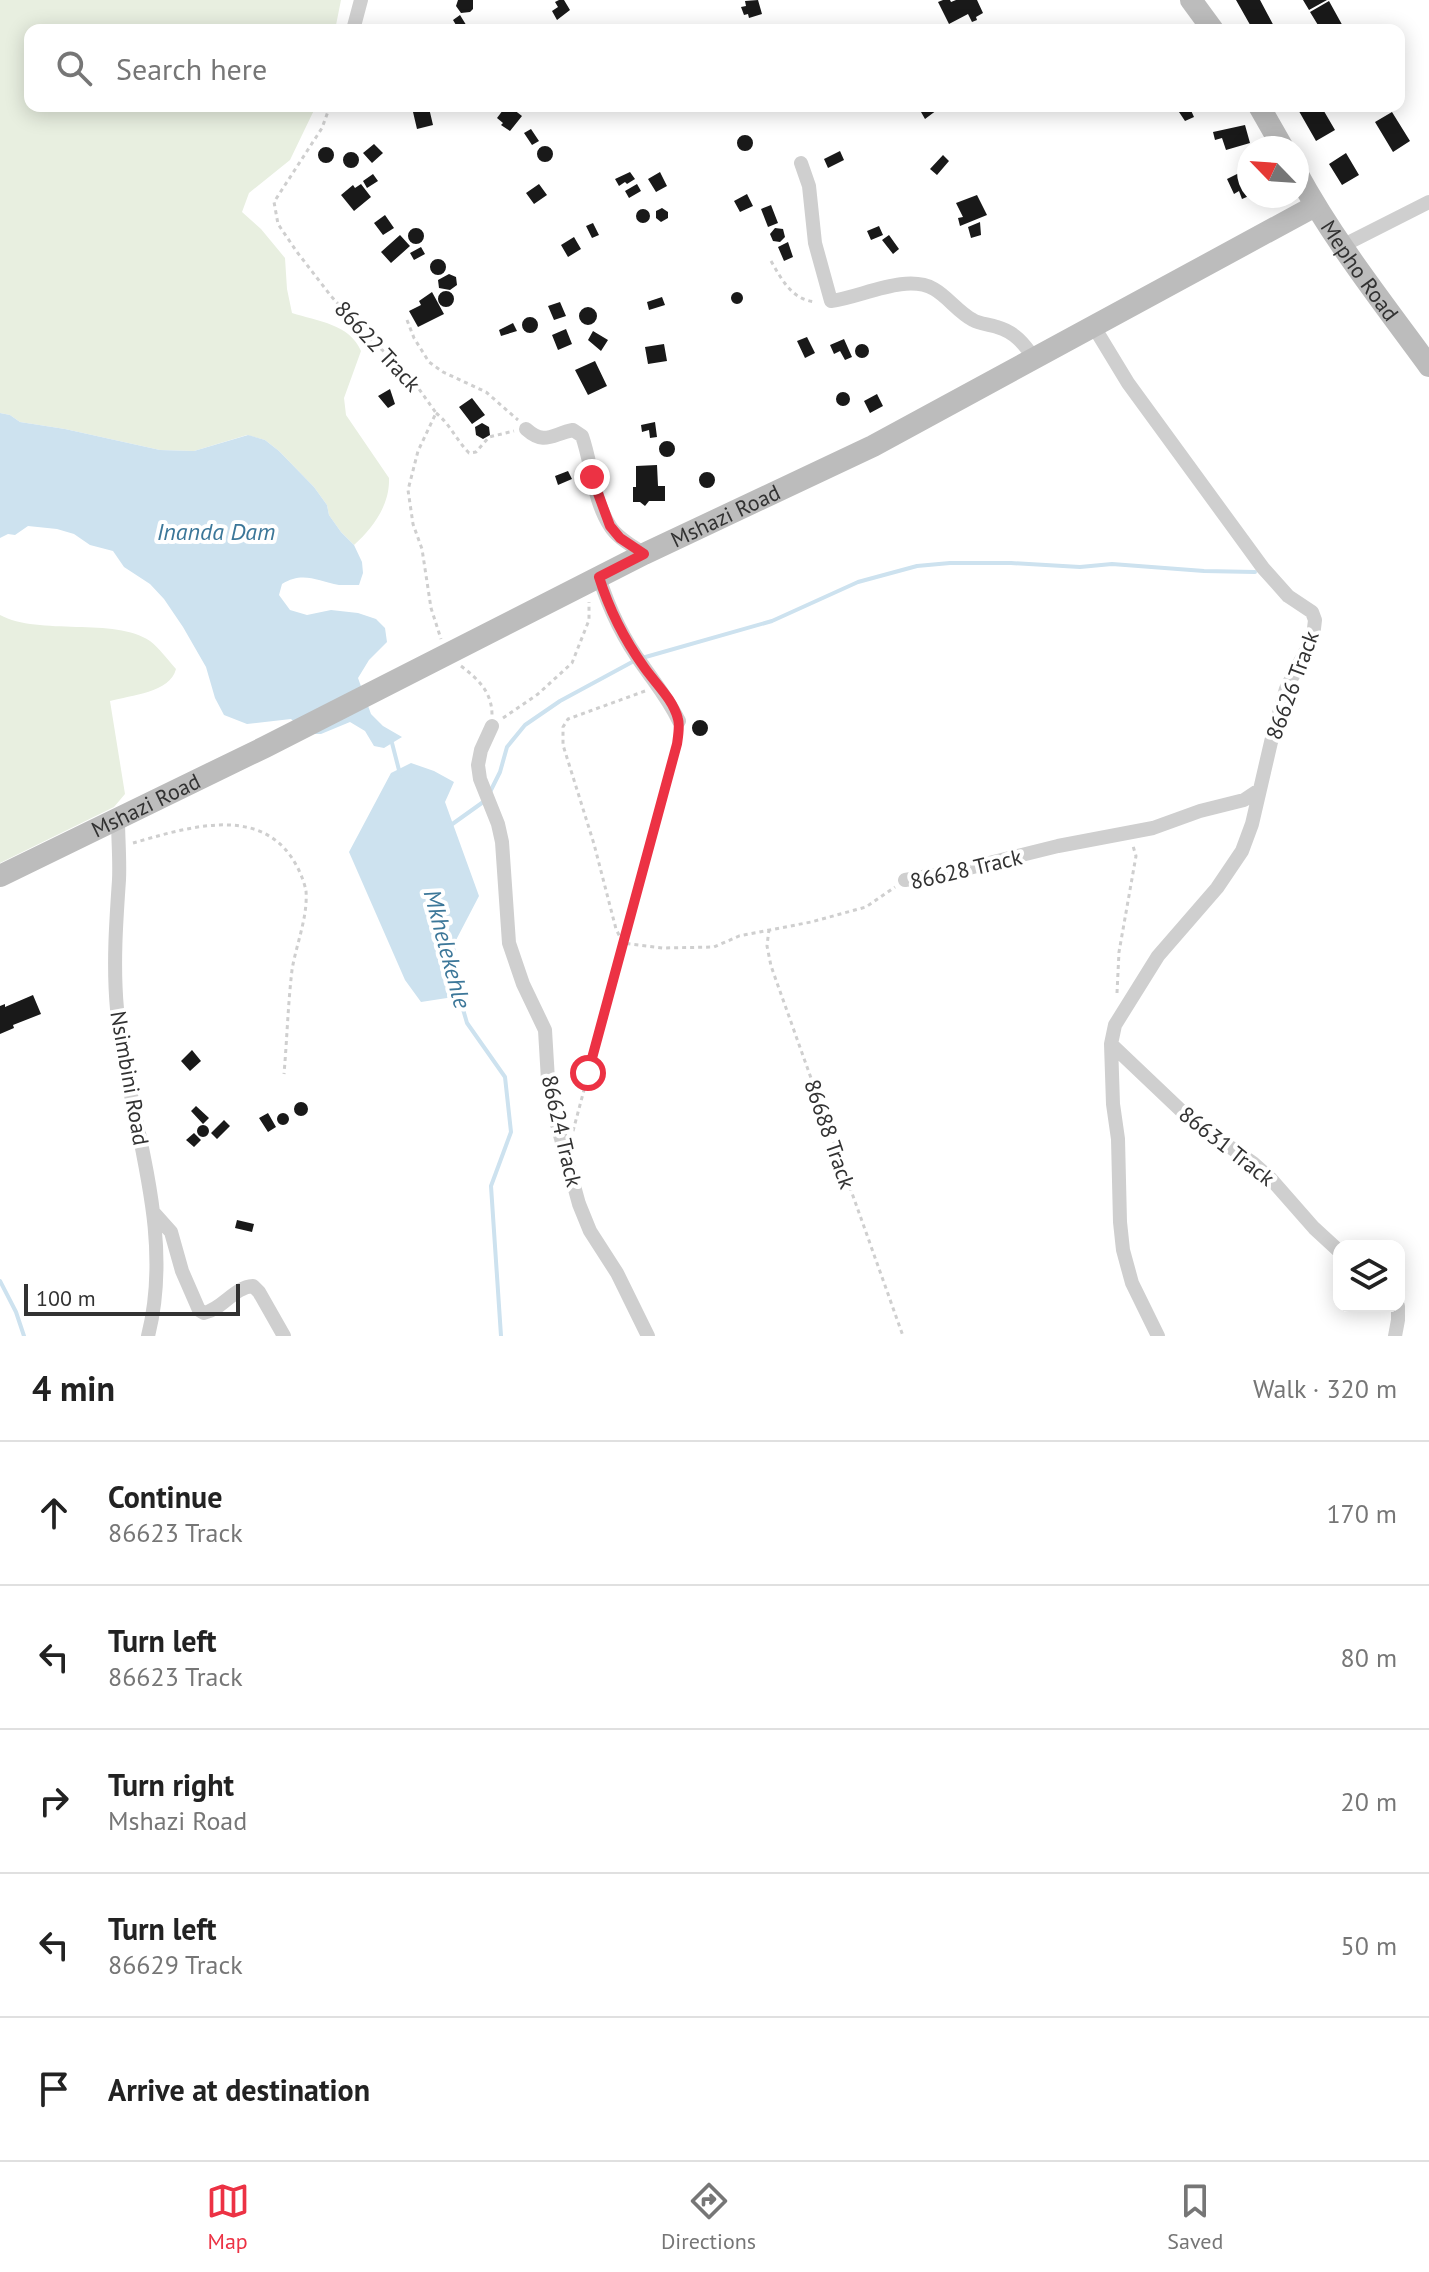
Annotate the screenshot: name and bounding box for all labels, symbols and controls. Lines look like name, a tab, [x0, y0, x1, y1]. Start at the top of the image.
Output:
search box	[24, 24, 1405, 112]
icon: search	[52, 46, 96, 90]
text: Search here	[116, 49, 267, 88]
north arrow	[1237, 136, 1309, 208]
street label: Mepho Road	[1315, 215, 1405, 326]
street label: 86622 Track	[329, 295, 427, 398]
route end	[574, 459, 610, 495]
street label: Mshazi Road	[666, 478, 785, 553]
water label: Inanda Dam	[157, 516, 275, 547]
street label: 86626 Track	[1259, 626, 1325, 743]
street label: Mshazi Road	[87, 767, 205, 843]
street label: 86628 Track	[907, 842, 1025, 895]
water label: Mkhelekehle	[417, 886, 478, 1012]
street label: Nsimbini Road	[104, 1009, 156, 1147]
route start	[570, 1055, 606, 1091]
street label: 86624 Track	[536, 1072, 589, 1190]
street label: 86688 Track	[798, 1076, 862, 1193]
street label: 86631 Track	[1174, 1100, 1281, 1192]
map controls	[1333, 1240, 1405, 1312]
button: layers	[1333, 1240, 1405, 1312]
scale bar	[24, 1280, 240, 1316]
text: 100 m	[36, 1284, 96, 1312]
text: 4 min	[32, 1366, 115, 1410]
text: Walk · 320 m	[1253, 1372, 1397, 1405]
text: Continue	[108, 1477, 222, 1516]
icon: ahead	[32, 1491, 76, 1535]
text: 170 m	[1326, 1497, 1397, 1530]
text: 86623 Track	[108, 1516, 243, 1549]
text: Turn left	[108, 1621, 216, 1660]
icon: left	[32, 1635, 76, 1679]
text: 80 m	[1341, 1641, 1397, 1674]
text: 86623 Track	[108, 1660, 243, 1693]
text: Turn right	[108, 1765, 234, 1804]
icon: right	[32, 1779, 76, 1823]
text: 20 m	[1341, 1785, 1397, 1818]
text: Mshazi Road	[108, 1804, 247, 1837]
text: Turn left	[108, 1909, 216, 1948]
icon: left	[32, 1923, 76, 1967]
text: 50 m	[1341, 1929, 1397, 1962]
text: 86629 Track	[108, 1948, 243, 1981]
icon: arrive	[32, 2067, 76, 2111]
text: Arrive at destination	[108, 2070, 370, 2109]
tab: Map	[206, 2179, 250, 2255]
tab: Directions	[661, 2179, 756, 2255]
tab: Saved	[1167, 2179, 1223, 2255]

